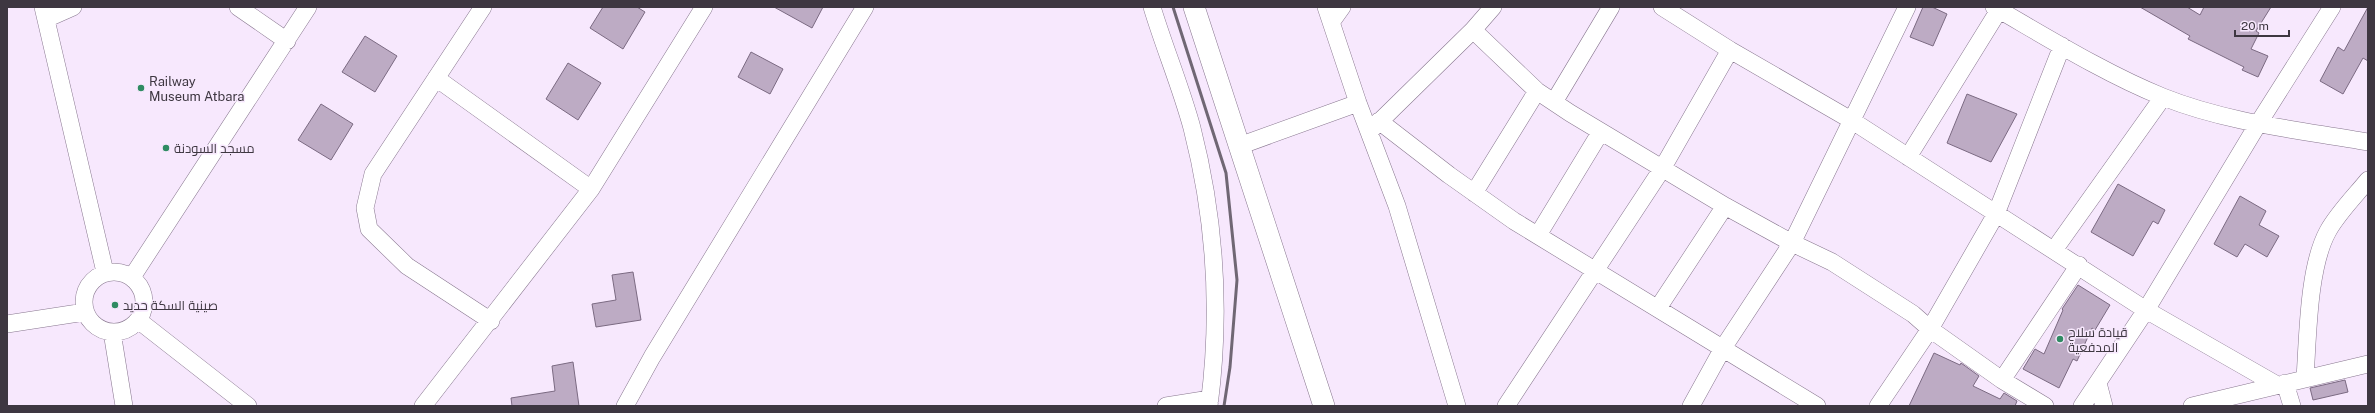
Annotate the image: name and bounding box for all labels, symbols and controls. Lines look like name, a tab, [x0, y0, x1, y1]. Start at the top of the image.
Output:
scale bar	[2235, 12, 2289, 38]
text: 20 m	[2241, 19, 2269, 33]
place label: Railway Museum Atbara	[149, 74, 244, 104]
marker: Railway Museum Atbara	[136, 83, 146, 93]
place label: مسجد السودنة	[174, 141, 255, 156]
marker: مسجد السودنة	[161, 143, 171, 153]
place label: صينية السكة حديد	[123, 298, 218, 313]
marker: صينية السكة حديد	[110, 300, 120, 310]
place label: قيادة سلاح المدفعية	[2068, 325, 2128, 355]
marker: قيادة سلاح المدفعية	[2055, 334, 2065, 344]

